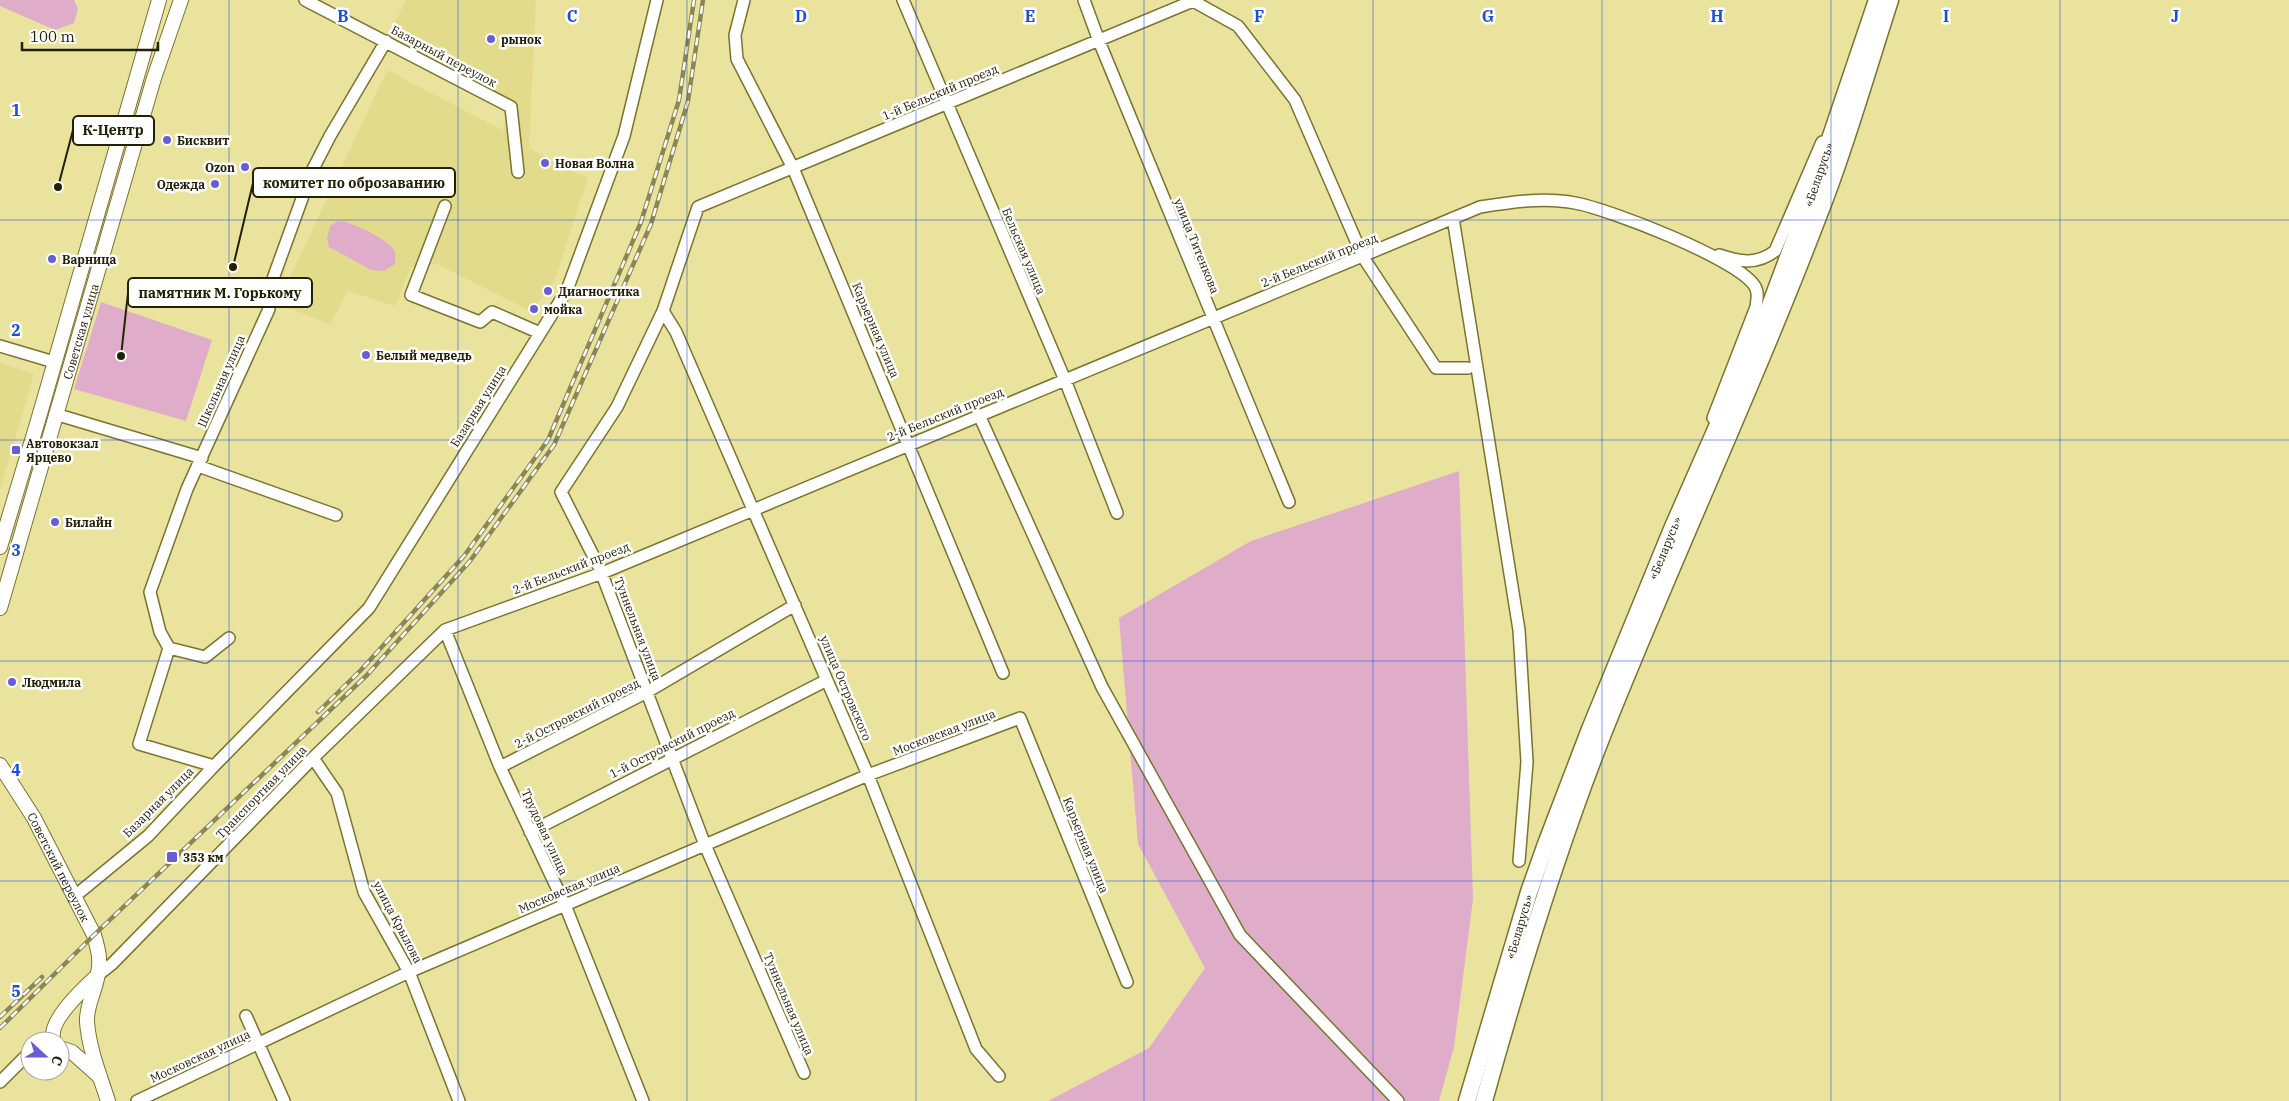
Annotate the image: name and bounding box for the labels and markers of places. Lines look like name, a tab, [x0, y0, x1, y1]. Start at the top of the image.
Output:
place label: рынок	[501, 32, 542, 47]
marker: рынок	[485, 33, 497, 45]
callout: К-Центр	[73, 116, 154, 145]
place label: Бисквит	[177, 133, 229, 148]
marker: Бисквит	[161, 134, 173, 146]
place label: Новая Волна	[555, 156, 634, 171]
marker: Новая Волна	[539, 157, 551, 169]
place label: Ozon	[205, 160, 235, 175]
marker: Ozon	[239, 161, 251, 173]
callout: комитет по оброзаванию	[253, 168, 455, 197]
place label: Одежда	[157, 177, 205, 192]
marker: Одежда	[209, 178, 221, 190]
place label: Варница	[62, 252, 117, 267]
marker: Варница	[46, 253, 58, 265]
callout: памятник М. Горькому	[128, 278, 312, 307]
place label: Диагностика	[558, 284, 640, 299]
marker: Диагностика	[542, 285, 554, 297]
place label: мойка	[544, 302, 582, 317]
marker: мойка	[528, 303, 540, 315]
place label: Белый медведь	[376, 348, 472, 363]
marker: Белый медведь	[360, 349, 372, 361]
place label: Автовокзал Ярцево	[26, 436, 99, 465]
marker: Автовокзал Ярцево	[10, 444, 22, 456]
place label: Билайн	[65, 515, 112, 530]
marker: Билайн	[49, 516, 61, 528]
place label: Людмила	[22, 675, 81, 690]
marker: Людмила	[6, 676, 18, 688]
marker: 353 км	[165, 850, 179, 864]
place label: 353 км	[183, 850, 224, 865]

